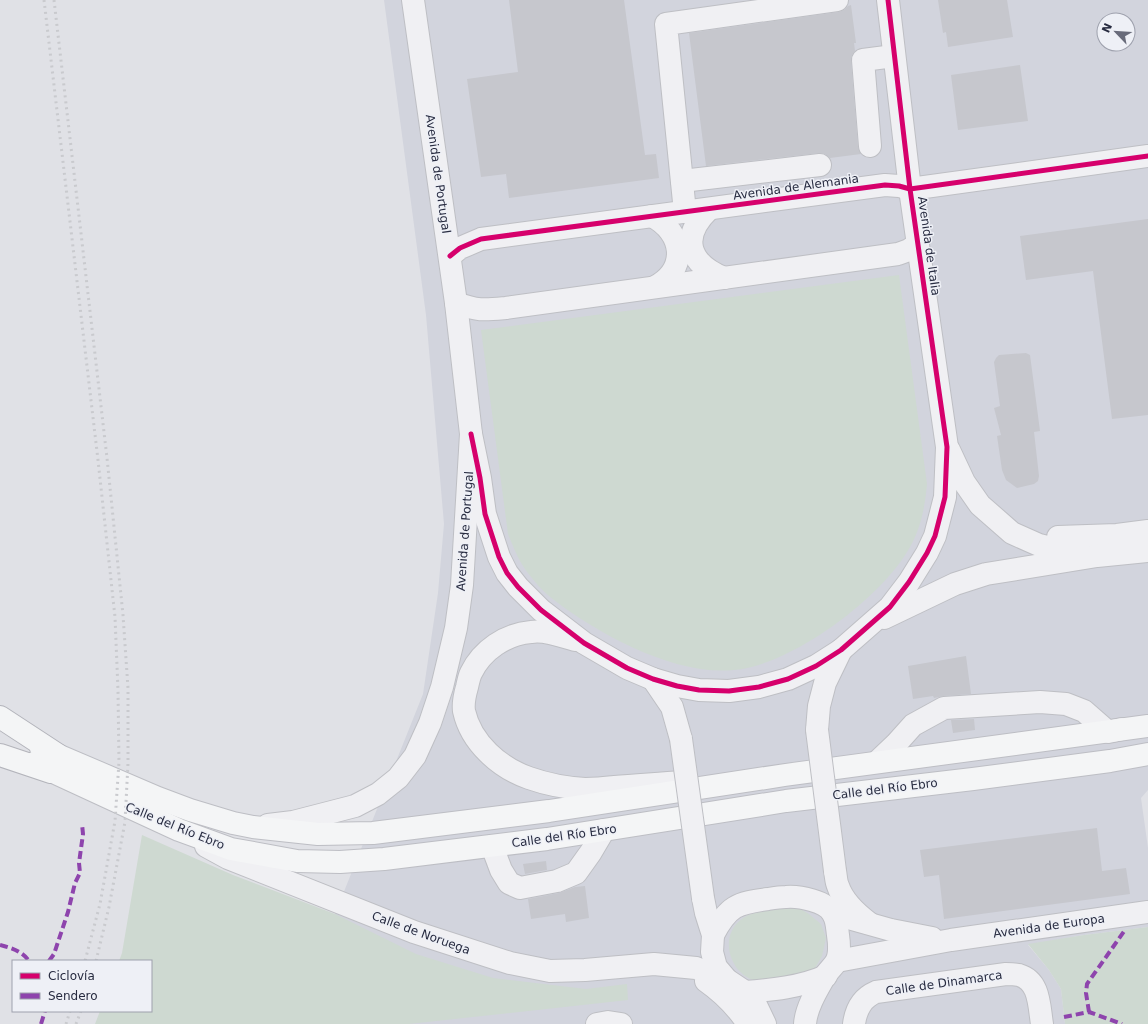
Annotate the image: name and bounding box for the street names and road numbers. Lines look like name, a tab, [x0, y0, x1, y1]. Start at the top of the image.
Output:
street label: Avenida de Portugal	[423, 113, 453, 235]
street label: Avenida de Alemania	[732, 171, 860, 203]
street label: Avenida de Italia	[915, 195, 943, 297]
street label: Avenida de Portugal	[454, 471, 476, 591]
street label: Calle del Río Ebro	[832, 776, 938, 802]
street label: Calle del Río Ebro	[123, 800, 227, 852]
street label: Calle del Río Ebro	[511, 822, 617, 850]
street label: Calle de Noruega	[370, 909, 472, 957]
street label: Avenida de Europa	[992, 911, 1106, 941]
street label: Calle de Dinamarca	[885, 968, 1003, 998]

